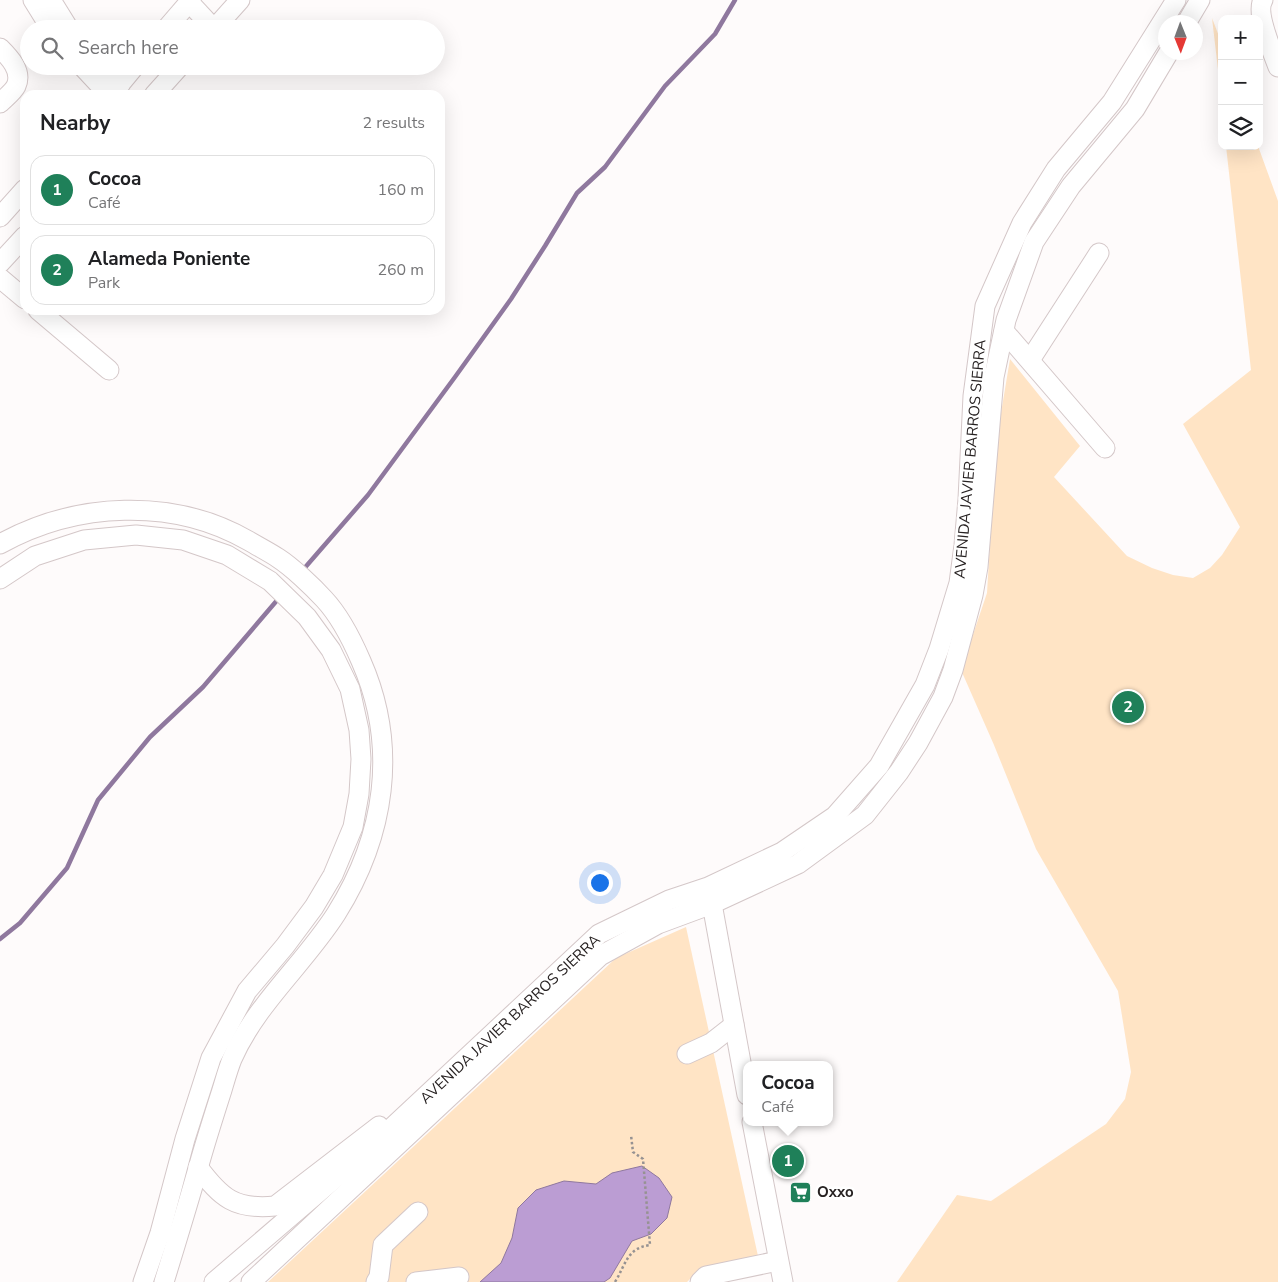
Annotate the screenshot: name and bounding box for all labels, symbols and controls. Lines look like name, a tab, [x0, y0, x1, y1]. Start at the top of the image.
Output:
north arrow	[1158, 15, 1203, 60]
map controls	[1218, 15, 1263, 150]
button: +	[1218, 15, 1263, 60]
search box	[20, 20, 445, 75]
icon: search	[38, 34, 66, 62]
text: Search here	[78, 35, 179, 61]
button: −	[1218, 60, 1263, 105]
button: layers	[1218, 105, 1263, 150]
text: Nearby	[40, 109, 110, 137]
text: 2 results	[363, 112, 425, 134]
text: Cocoa	[88, 166, 141, 192]
text: 1	[52, 179, 62, 201]
text: 160 m	[377, 179, 424, 201]
text: Café	[88, 192, 121, 214]
text: Alameda Poniente	[88, 246, 250, 272]
text: 2	[52, 259, 62, 281]
text: 260 m	[377, 259, 424, 281]
text: Park	[88, 272, 120, 294]
street label: AVENIDA JAVIER BARROS SIERRA	[950, 339, 990, 579]
pin: 2	[1112, 688, 1144, 726]
your location	[587, 870, 613, 896]
street label: AVENIDA JAVIER BARROS SIERRA	[415, 930, 605, 1108]
popup	[743, 1061, 833, 1126]
text: Cocoa	[761, 1070, 815, 1096]
text: Café	[761, 1096, 794, 1118]
pin: 1	[772, 1142, 804, 1180]
supermarket icon: Oxxo	[789, 1180, 813, 1204]
place label: Oxxo	[817, 1182, 854, 1202]

